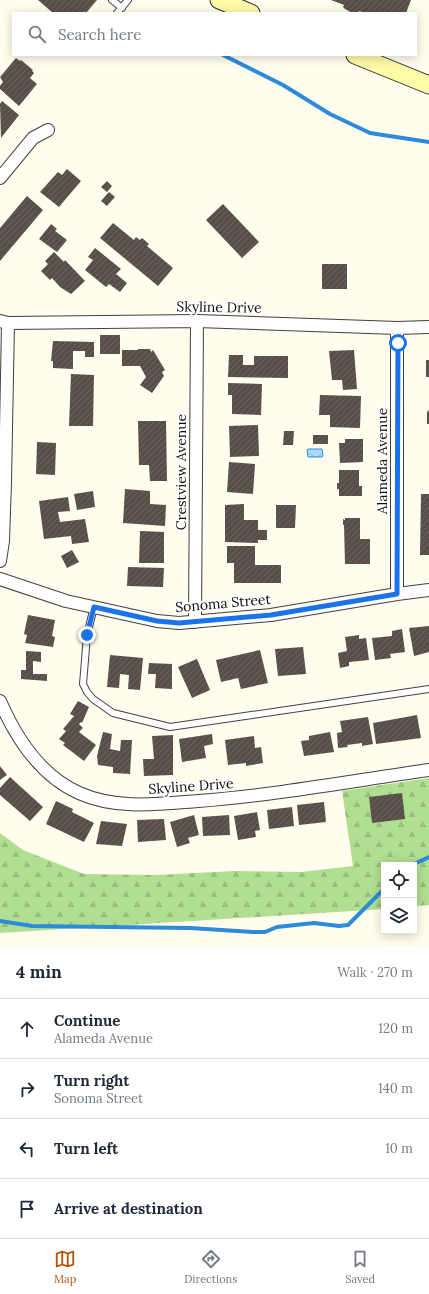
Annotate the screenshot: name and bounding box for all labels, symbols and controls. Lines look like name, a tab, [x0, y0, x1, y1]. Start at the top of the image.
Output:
search box	[12, 12, 417, 56]
icon: search	[26, 23, 48, 45]
text: Search here	[58, 25, 141, 44]
street label: Skyline Drive	[176, 297, 262, 317]
route start	[389, 334, 407, 352]
street label: Alameda Avenue	[373, 407, 391, 515]
street label: Crestview Avenue	[172, 413, 190, 530]
street label: Sonoma Street	[174, 590, 272, 616]
route end	[78, 626, 96, 644]
street label: Skyline Drive	[148, 774, 235, 798]
map controls	[381, 862, 417, 934]
button: locate	[381, 862, 417, 898]
button: layers	[381, 898, 417, 934]
text: 4 min	[16, 961, 62, 983]
text: Walk · 270 m	[337, 964, 413, 981]
text: Continue	[54, 1011, 120, 1030]
icon: ahead	[16, 1018, 38, 1040]
text: 120 m	[378, 1020, 413, 1037]
text: Alameda Avenue	[54, 1030, 153, 1047]
text: Turn right	[54, 1071, 130, 1090]
icon: right	[16, 1078, 38, 1100]
text: 140 m	[378, 1080, 413, 1097]
text: Sonoma Street	[54, 1090, 143, 1107]
icon: left	[16, 1138, 38, 1160]
text: Turn left	[54, 1139, 118, 1158]
text: 10 m	[385, 1140, 413, 1157]
icon: arrive	[16, 1198, 38, 1220]
text: Arrive at destination	[54, 1199, 203, 1218]
tab: Map	[54, 1248, 76, 1286]
tab: Directions	[184, 1248, 237, 1286]
tab: Saved	[345, 1248, 375, 1286]

